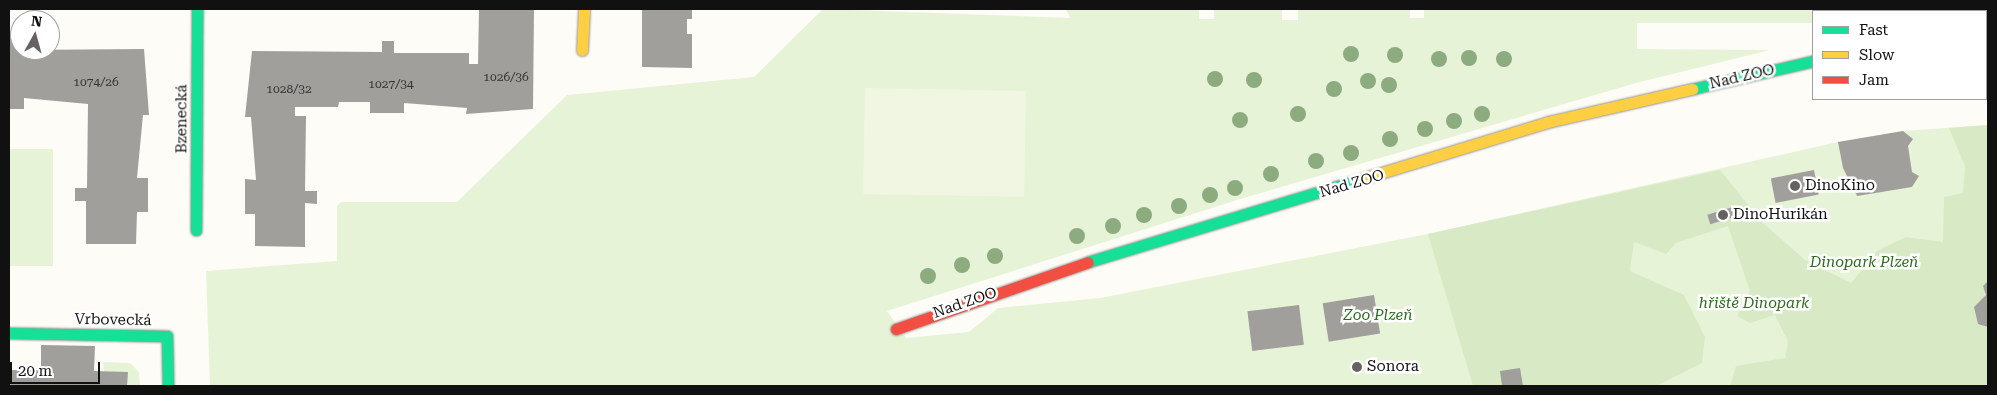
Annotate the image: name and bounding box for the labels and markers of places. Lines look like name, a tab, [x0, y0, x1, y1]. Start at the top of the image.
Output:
place label: DinoKino	[1805, 177, 1875, 195]
marker: DinoKino	[1789, 180, 1801, 192]
place label: DinoHurikán	[1733, 206, 1828, 224]
marker: DinoHurikán	[1717, 209, 1729, 221]
place label: Sonora	[1367, 358, 1419, 376]
marker: Sonora	[1351, 361, 1363, 373]

